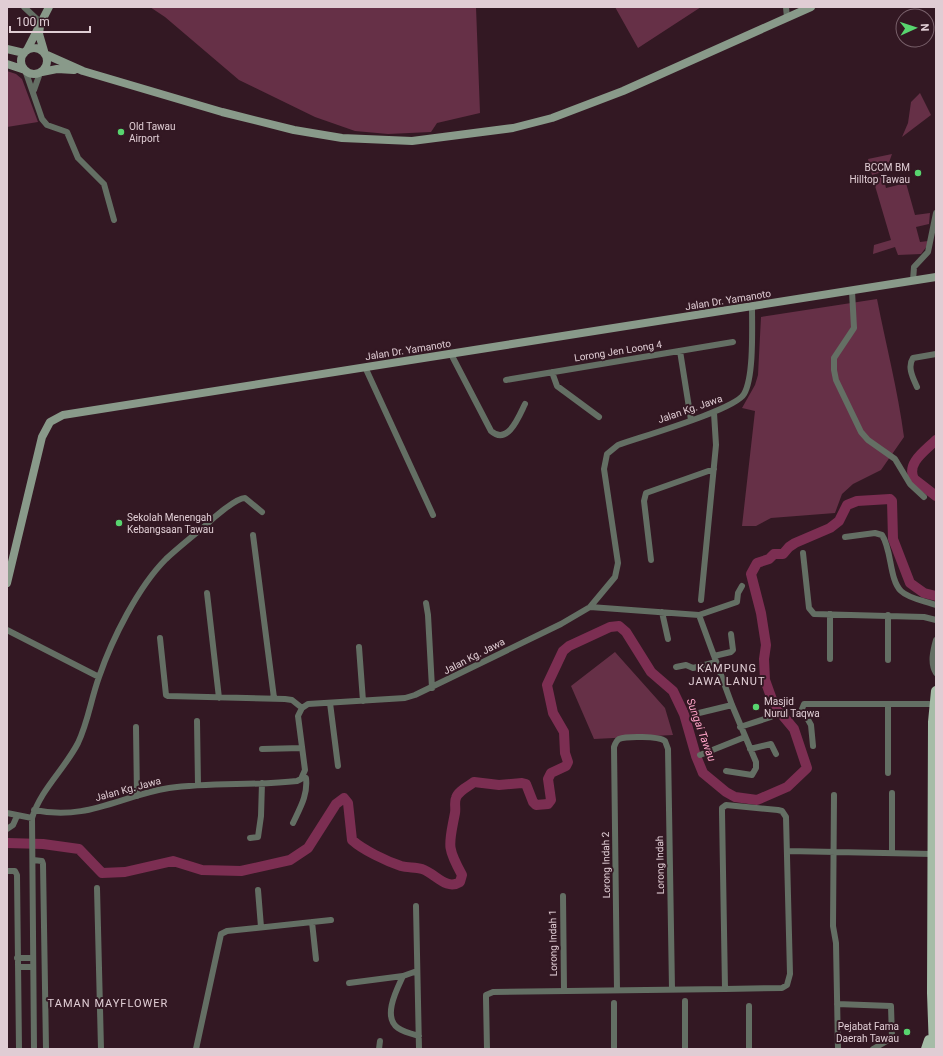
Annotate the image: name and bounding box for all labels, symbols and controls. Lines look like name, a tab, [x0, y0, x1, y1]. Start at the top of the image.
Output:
scale bar	[10, 8, 90, 34]
north arrow	[895, 8, 935, 48]
text: 100 m	[16, 15, 50, 29]
text: N	[918, 23, 931, 32]
place label: Old Tawau Airport	[129, 121, 176, 144]
marker: Old Tawau Airport	[116, 127, 126, 137]
place label: BCCM BM Hilltop Tawau	[849, 162, 910, 185]
marker: BCCM BM Hilltop Tawau	[913, 168, 923, 178]
street label: Jalan Dr. Yamanoto	[684, 288, 772, 312]
street label: Jalan Dr. Yamanoto	[364, 338, 452, 362]
street label: Lorong Jen Loong 4	[573, 339, 663, 363]
street label: Jalan Kg. Jawa	[656, 393, 724, 425]
place label: Sekolah Menengah Kebangsaan Tawau	[127, 512, 214, 535]
marker: Sekolah Menengah Kebangsaan Tawau	[114, 518, 124, 528]
street label: Jalan Kg. Jawa	[441, 636, 507, 676]
district label: KAMPUNG JAWA LANUT	[689, 662, 765, 688]
place label: Masjid Nurul Taqwa	[764, 696, 820, 719]
water label: Sungai Tawau	[684, 697, 718, 763]
marker: Masjid Nurul Taqwa	[751, 702, 761, 712]
street label: Jalan Kg. Jawa	[94, 775, 162, 803]
street label: Lorong Indah 2	[600, 831, 612, 898]
street label: Lorong Indah	[654, 836, 666, 894]
street label: Lorong Indah 1	[547, 910, 559, 976]
district label: TAMAN MAYFLOWER	[48, 997, 168, 1010]
place label: Pejabat Fama Daerah Tawau	[836, 1021, 899, 1044]
marker: Pejabat Fama Daerah Tawau	[902, 1027, 912, 1037]

